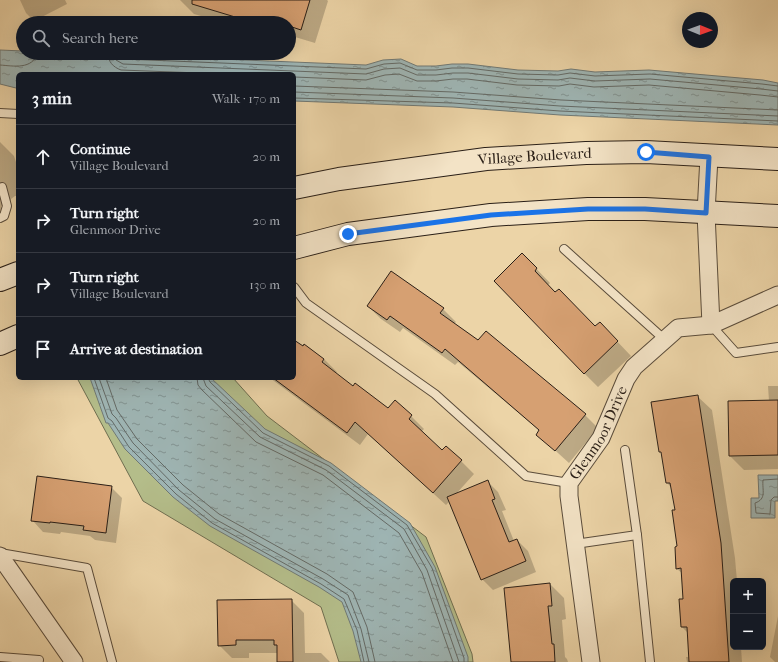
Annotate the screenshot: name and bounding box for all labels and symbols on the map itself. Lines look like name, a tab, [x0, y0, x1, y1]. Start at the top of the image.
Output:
north arrow	[682, 12, 718, 48]
route start	[637, 143, 655, 161]
street label: Village Boulevard	[476, 144, 592, 169]
route end	[339, 225, 357, 243]
street label: Glenmoor Drive	[565, 383, 631, 483]

